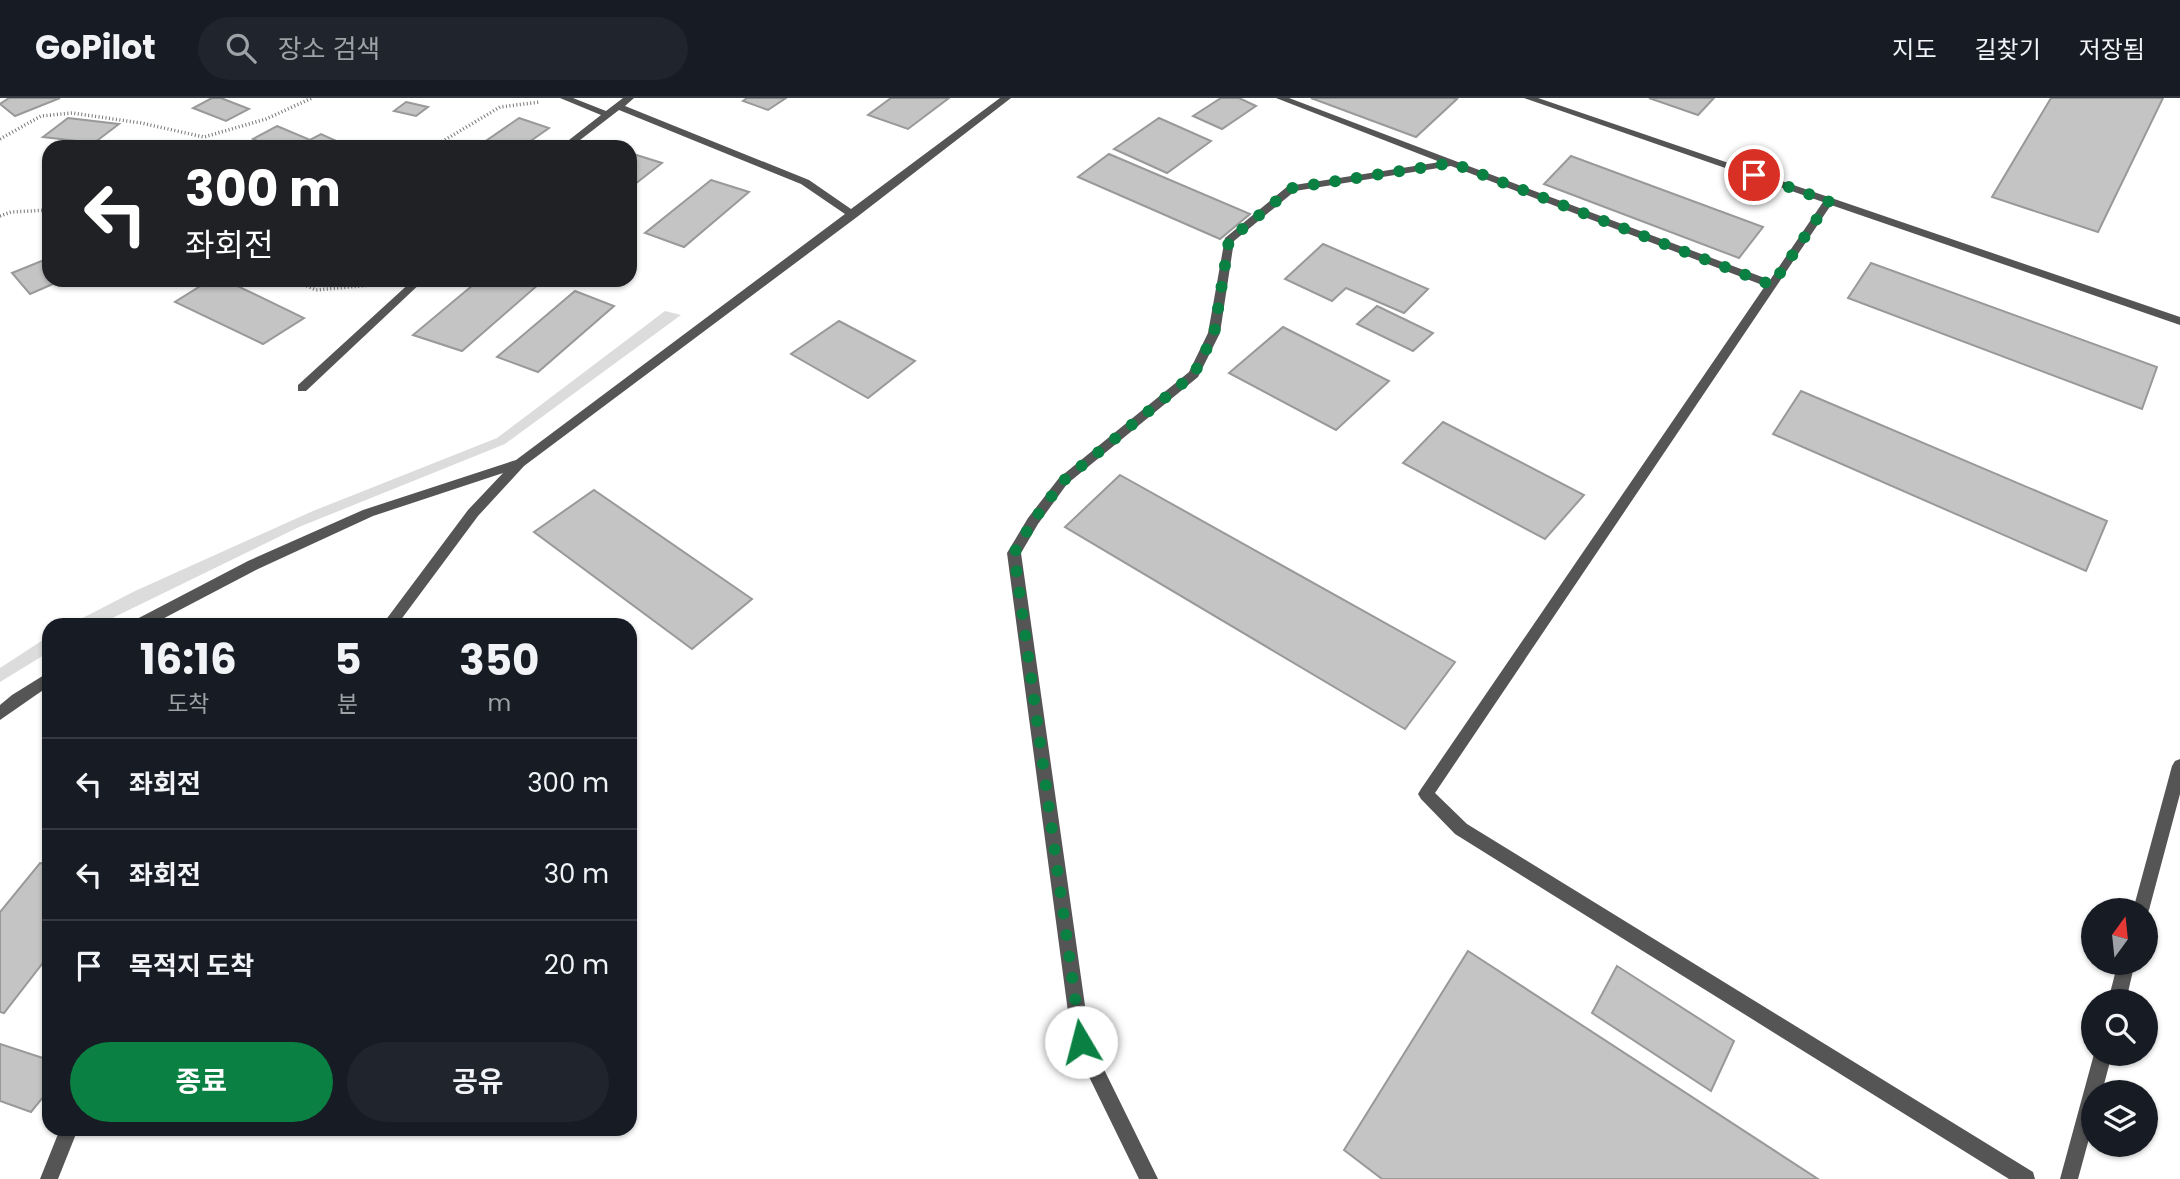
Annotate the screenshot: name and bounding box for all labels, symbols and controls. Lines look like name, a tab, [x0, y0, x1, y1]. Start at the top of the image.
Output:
search box	[198, 17, 688, 80]
text: GoPilot	[35, 24, 156, 71]
icon: search	[222, 29, 260, 67]
text: 장소 검색	[278, 31, 380, 67]
text: 지도	[1892, 33, 1937, 66]
text: 길찾기	[1975, 33, 2041, 66]
text: 저장됨	[2079, 33, 2145, 66]
pin	[1724, 145, 1784, 205]
text: 300 m	[185, 155, 341, 223]
icon: arrive	[1735, 156, 1773, 194]
icon: left	[70, 168, 161, 259]
text: 좌회전	[185, 222, 273, 267]
text: 16:16	[140, 630, 237, 689]
text: 5	[334, 630, 362, 689]
text: 350	[459, 631, 539, 690]
text: m	[487, 687, 511, 719]
text: 도착	[167, 688, 209, 720]
text: 분	[337, 688, 359, 720]
icon: left	[70, 765, 108, 803]
text: 300 m	[527, 765, 609, 801]
text: 좌회전	[129, 766, 201, 802]
icon: left	[70, 856, 108, 894]
text: 30 m	[544, 856, 609, 892]
text: 좌회전	[129, 857, 201, 893]
north arrow	[2081, 898, 2158, 975]
map controls	[2081, 898, 2158, 1157]
icon: arrive	[70, 947, 108, 985]
text: 20 m	[544, 947, 609, 983]
text: 목적지 도착	[129, 948, 254, 984]
button: search	[2081, 989, 2158, 1066]
position arrow	[1044, 1005, 1118, 1079]
button: 종료	[70, 1042, 333, 1122]
button: 공유	[347, 1042, 609, 1122]
button: layers	[2081, 1080, 2158, 1157]

